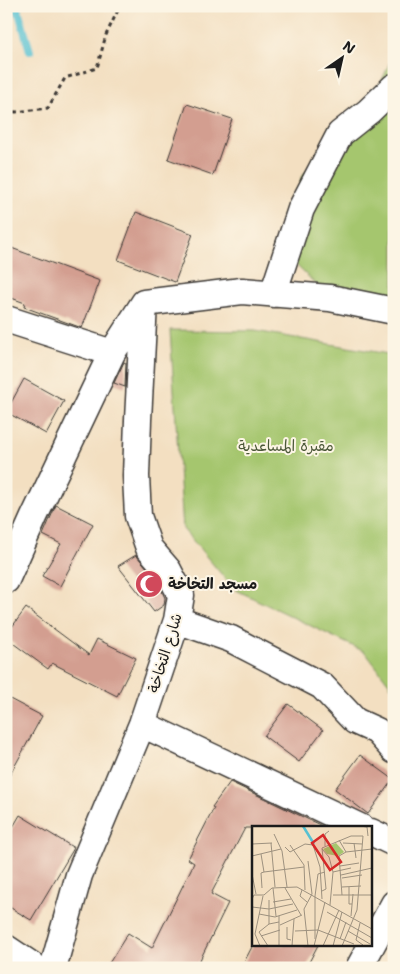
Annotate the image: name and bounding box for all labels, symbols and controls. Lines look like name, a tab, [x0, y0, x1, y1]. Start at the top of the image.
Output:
north arrow	[318, 32, 368, 82]
text: N	[340, 37, 359, 58]
park label: مقبرة المساعدية	[238, 436, 334, 456]
mosque icon: مسجد التخاخة	[134, 569, 164, 599]
place label: مسجد التخاخة	[168, 574, 257, 594]
street label: شارع التخاخة	[143, 611, 187, 695]
inset map	[252, 826, 372, 946]

